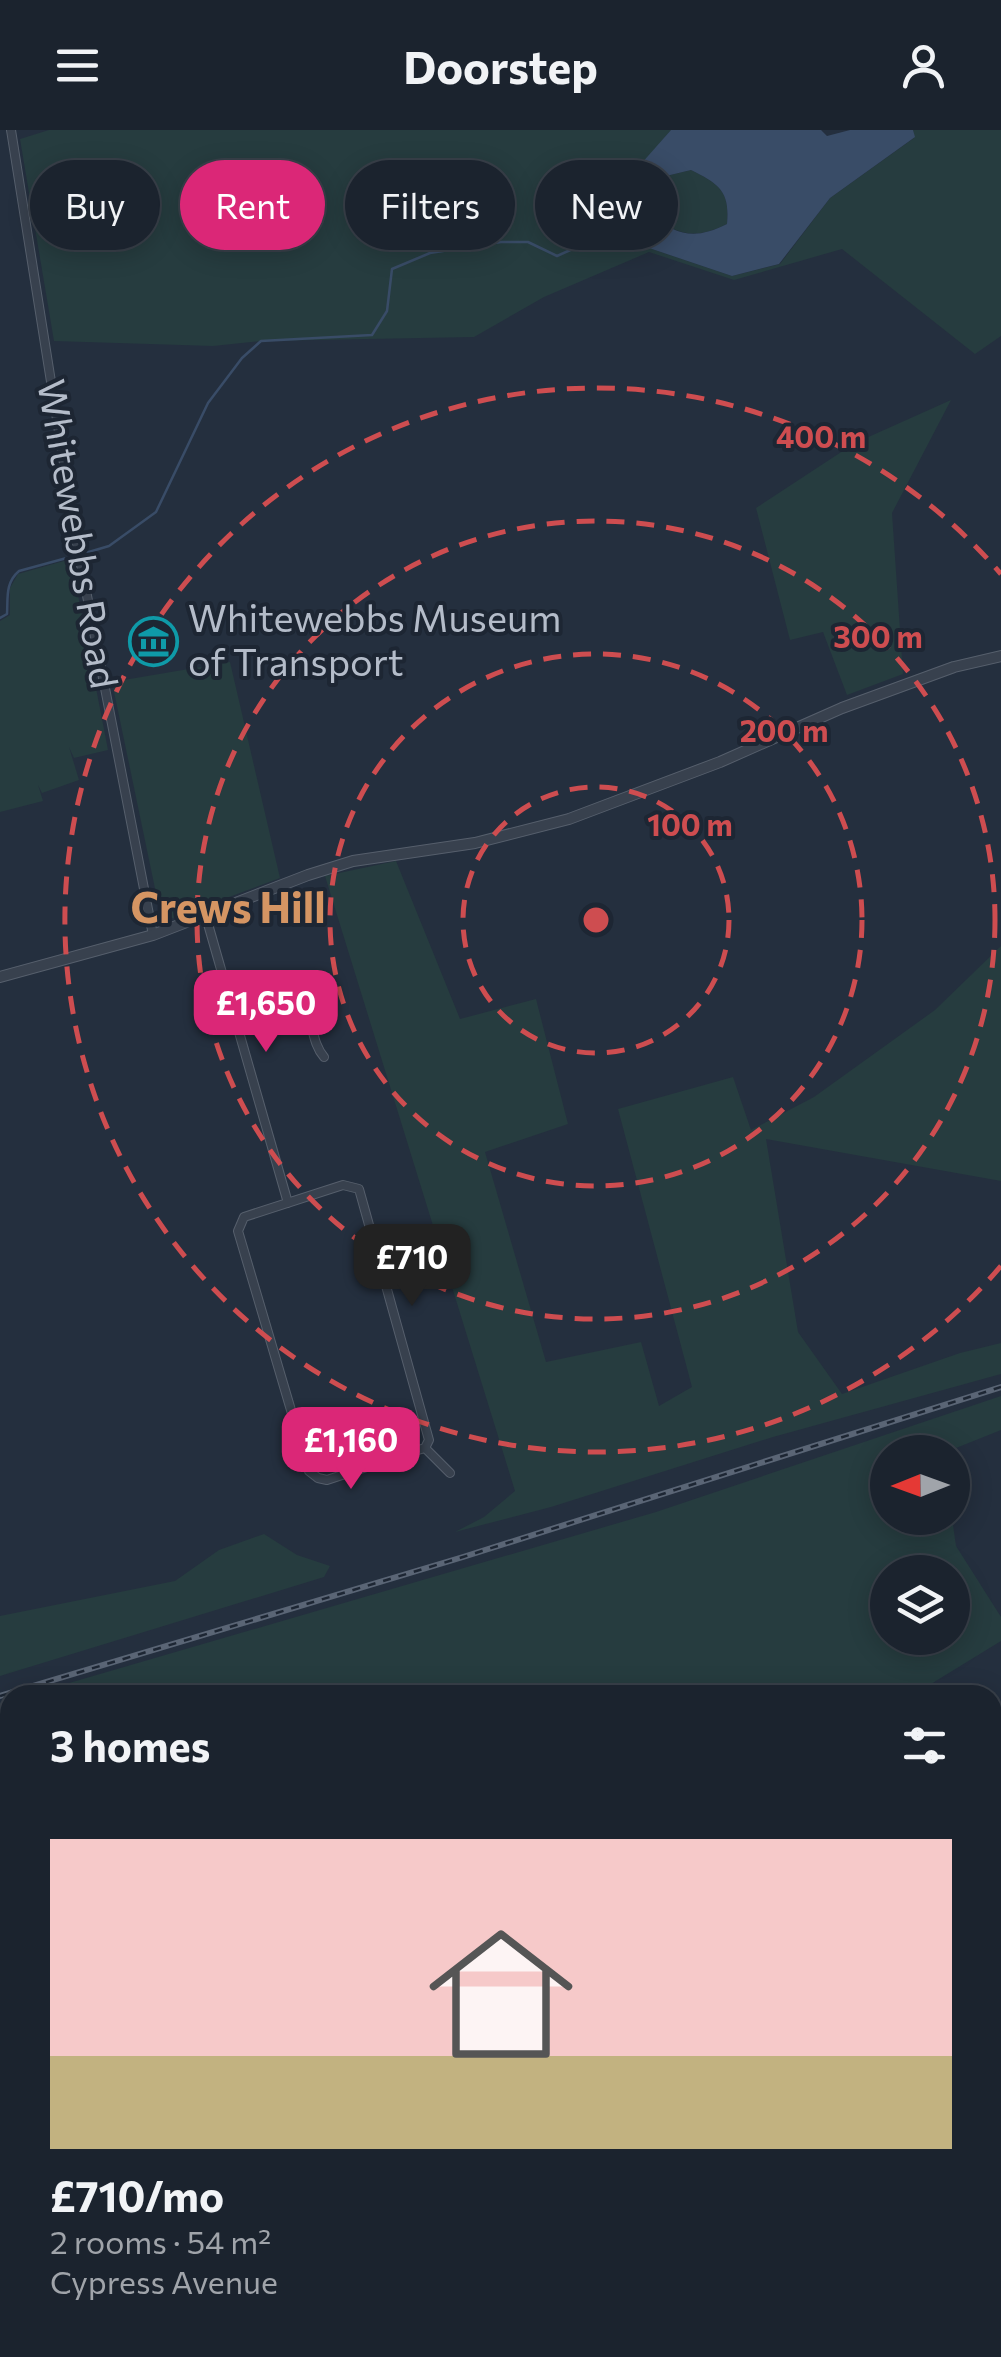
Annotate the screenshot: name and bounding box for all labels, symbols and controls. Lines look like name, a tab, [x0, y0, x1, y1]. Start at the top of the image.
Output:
icon: menu	[50, 38, 105, 93]
text: Doorstep	[403, 38, 598, 93]
icon: person	[896, 38, 951, 93]
chip: Buy	[30, 160, 160, 250]
chip: Rent	[180, 160, 325, 250]
chip: Filters	[345, 160, 515, 250]
chip: New	[535, 160, 678, 250]
street label: Whitewebbs Road	[29, 375, 130, 692]
text: 400 m	[776, 417, 866, 454]
place label: Whitewebbs Museum of Transport	[188, 593, 561, 684]
museum icon: Whitewebbs Museum of Transport	[127, 615, 179, 667]
text: 300 m	[833, 617, 923, 654]
text: 200 m	[740, 711, 828, 748]
text: 100 m	[647, 805, 733, 842]
district label: Crews Hill	[130, 880, 326, 932]
centre of rings	[578, 902, 614, 938]
pin: £1,650	[185, 970, 347, 1055]
text: £1,650	[216, 982, 316, 1022]
pin: £710	[353, 1224, 471, 1309]
text: £710	[376, 1236, 448, 1276]
pin: £1,160	[270, 1407, 432, 1492]
text: £1,160	[304, 1419, 398, 1459]
north arrow	[870, 1435, 970, 1535]
map controls	[870, 1435, 970, 1655]
button: layers	[870, 1555, 970, 1655]
icon: filters	[897, 1718, 952, 1773]
text: 3 homes	[50, 1719, 210, 1771]
icon: home	[411, 1904, 591, 2084]
text: £710/mo	[50, 2169, 224, 2221]
text: 2 rooms · 54 m²	[50, 2221, 271, 2261]
text: Cypress Avenue	[50, 2261, 278, 2301]

